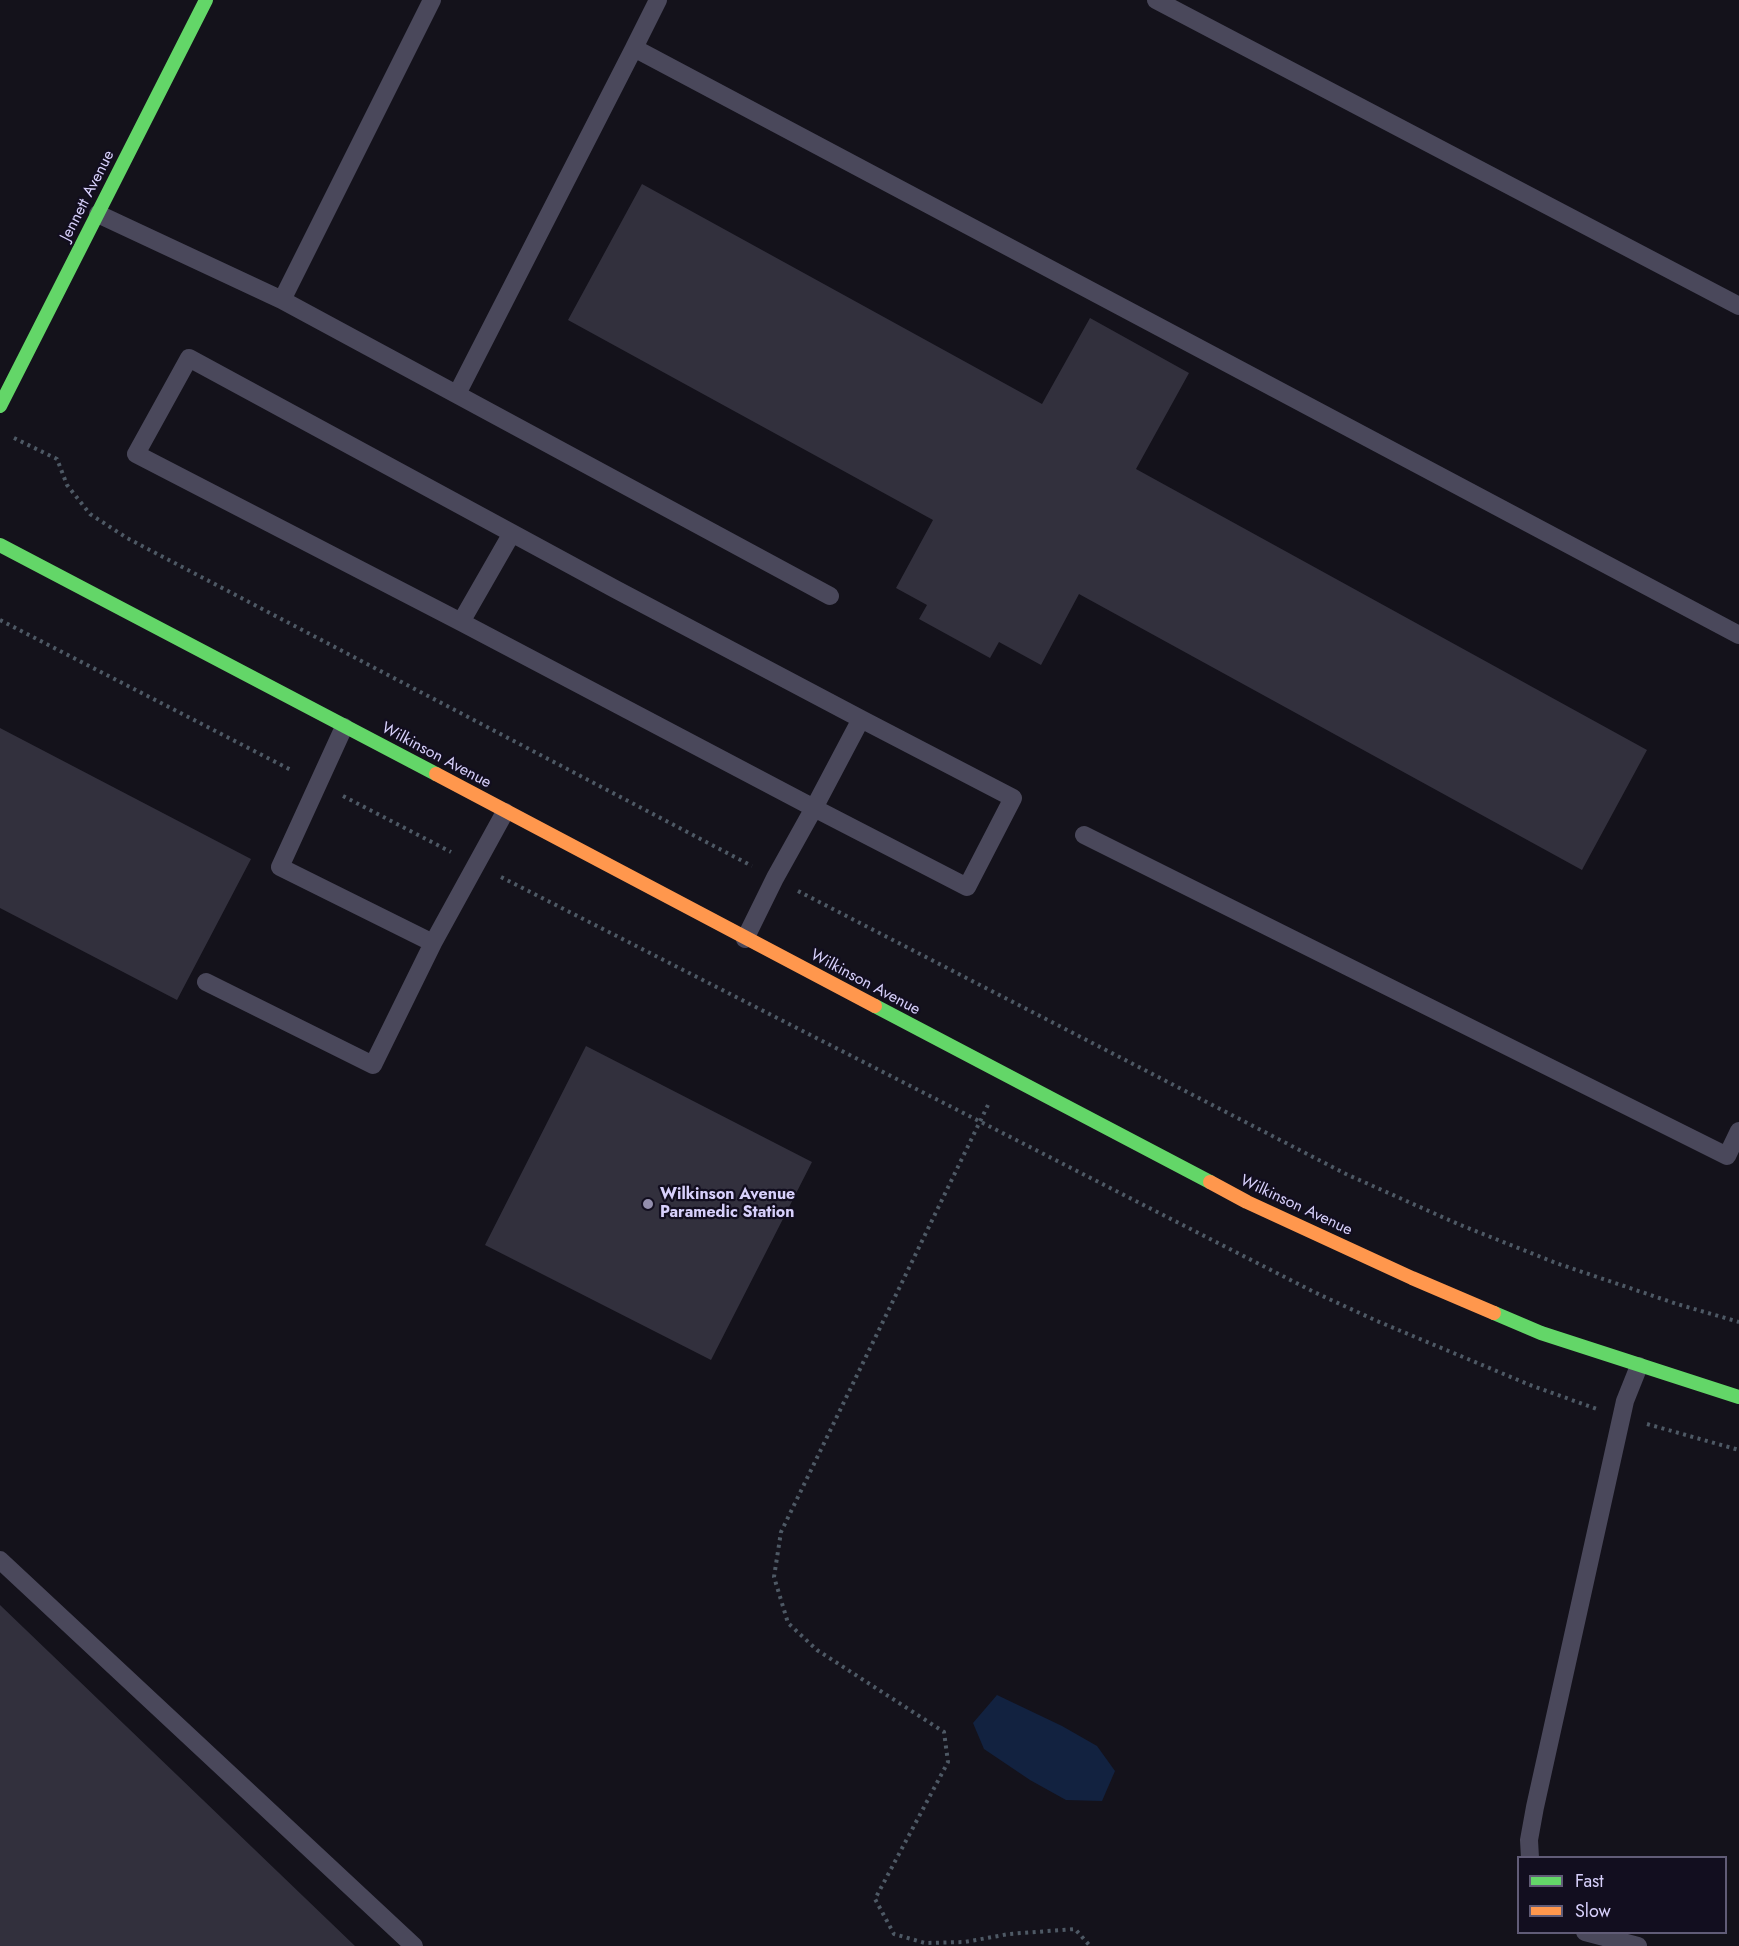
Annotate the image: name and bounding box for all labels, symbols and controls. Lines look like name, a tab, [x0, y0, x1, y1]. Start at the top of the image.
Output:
street label: Jennett Avenue	[57, 147, 119, 245]
street label: Wilkinson Avenue	[378, 719, 494, 793]
street label: Wilkinson Avenue	[807, 946, 923, 1020]
street label: Wilkinson Avenue	[1237, 1172, 1355, 1240]
place label: Wilkinson Avenue Paramedic Station	[660, 1185, 795, 1223]
marker: Wilkinson Avenue Paramedic Station	[641, 1197, 655, 1211]
legend	[1517, 1856, 1727, 1934]
text: Fast	[1575, 1868, 1604, 1894]
text: Slow	[1575, 1898, 1611, 1924]

